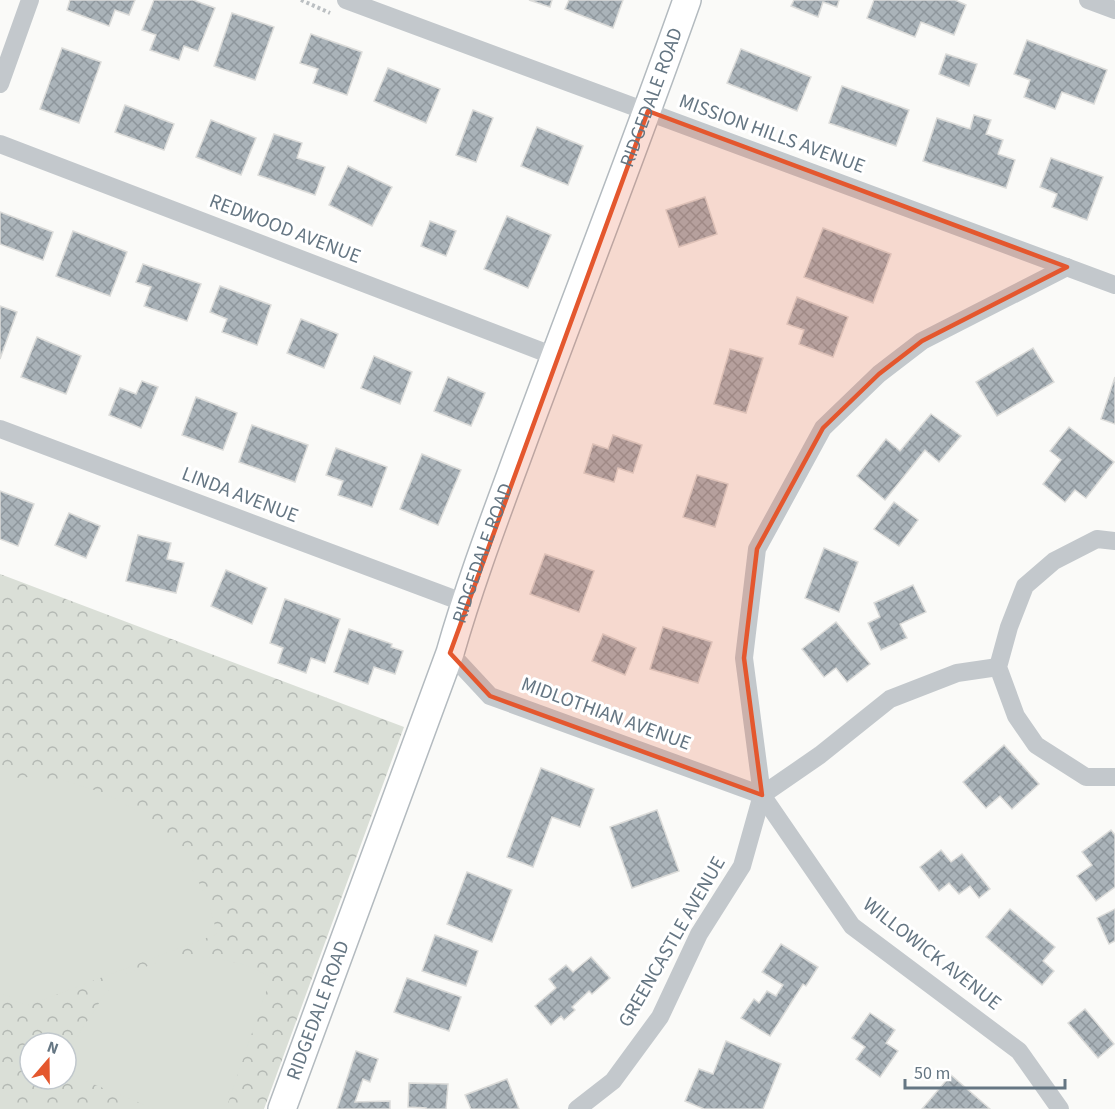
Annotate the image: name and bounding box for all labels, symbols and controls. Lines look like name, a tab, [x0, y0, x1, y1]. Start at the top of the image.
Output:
street label: RIDGEDALE ROAD	[613, 24, 690, 171]
street label: MISSION HILLS AVENUE	[675, 87, 869, 181]
street label: REDWOOD AVENUE	[205, 187, 365, 271]
street label: LINDA AVENUE	[178, 460, 302, 530]
street label: RIDGEDALE ROAD	[446, 479, 520, 627]
street label: MIDLOTHIAN AVENUE	[517, 670, 695, 758]
street label: GREENCASTLE AVENUE	[612, 851, 732, 1033]
street label: WILLOWICK AVENUE	[857, 891, 1007, 1017]
street label: RIDGEDALE ROAD	[280, 937, 357, 1084]
north arrow	[18, 1031, 78, 1091]
text: N	[44, 1036, 62, 1060]
scale bar	[905, 1052, 1066, 1090]
text: 50 m	[914, 1061, 950, 1086]

